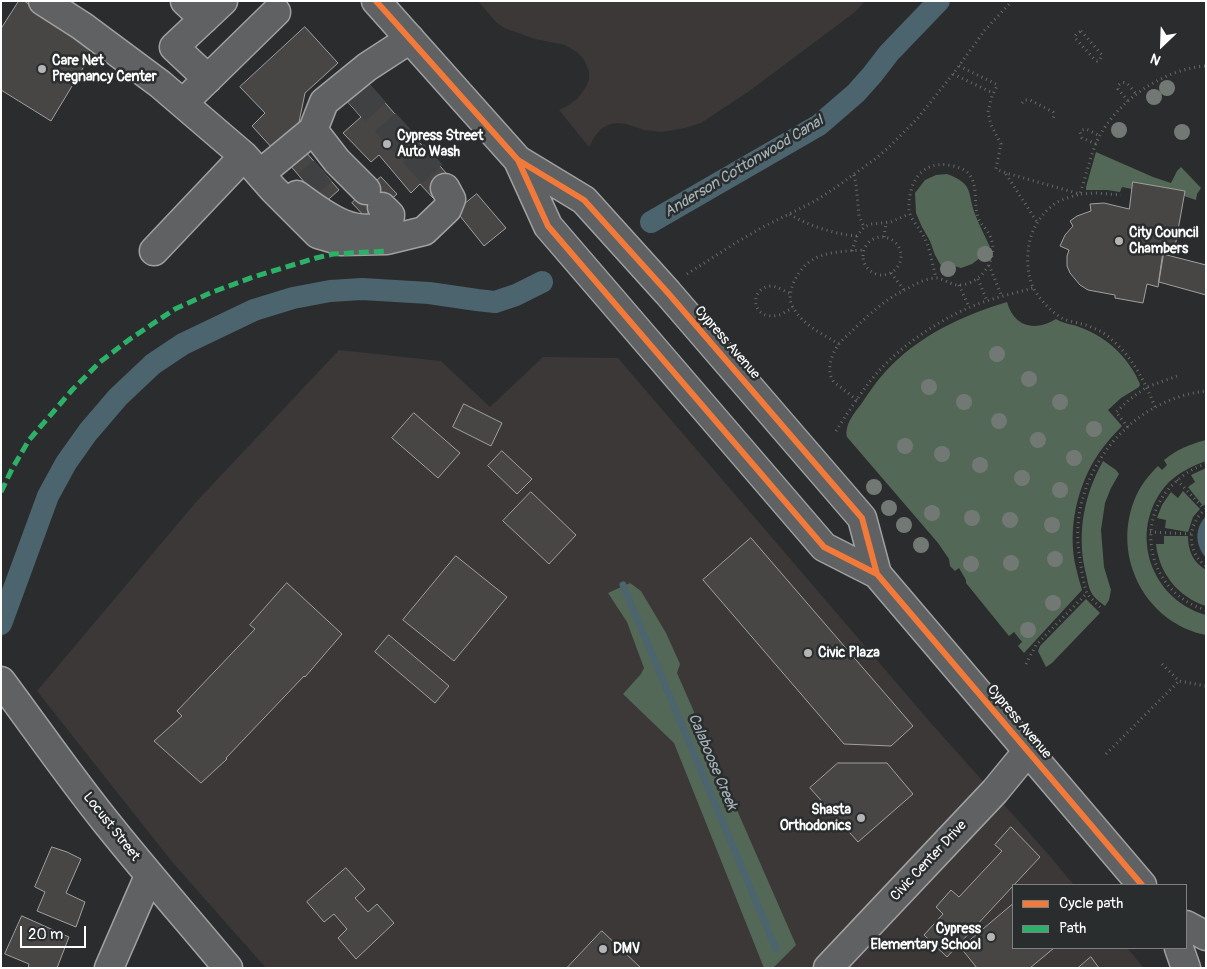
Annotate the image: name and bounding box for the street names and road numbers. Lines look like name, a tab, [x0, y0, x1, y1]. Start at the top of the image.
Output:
street label: Cypress Avenue	[691, 303, 763, 383]
street label: Cypress Avenue	[983, 682, 1055, 762]
street label: Locust Street	[79, 789, 143, 865]
street label: Civic Center Drive	[887, 817, 971, 905]

